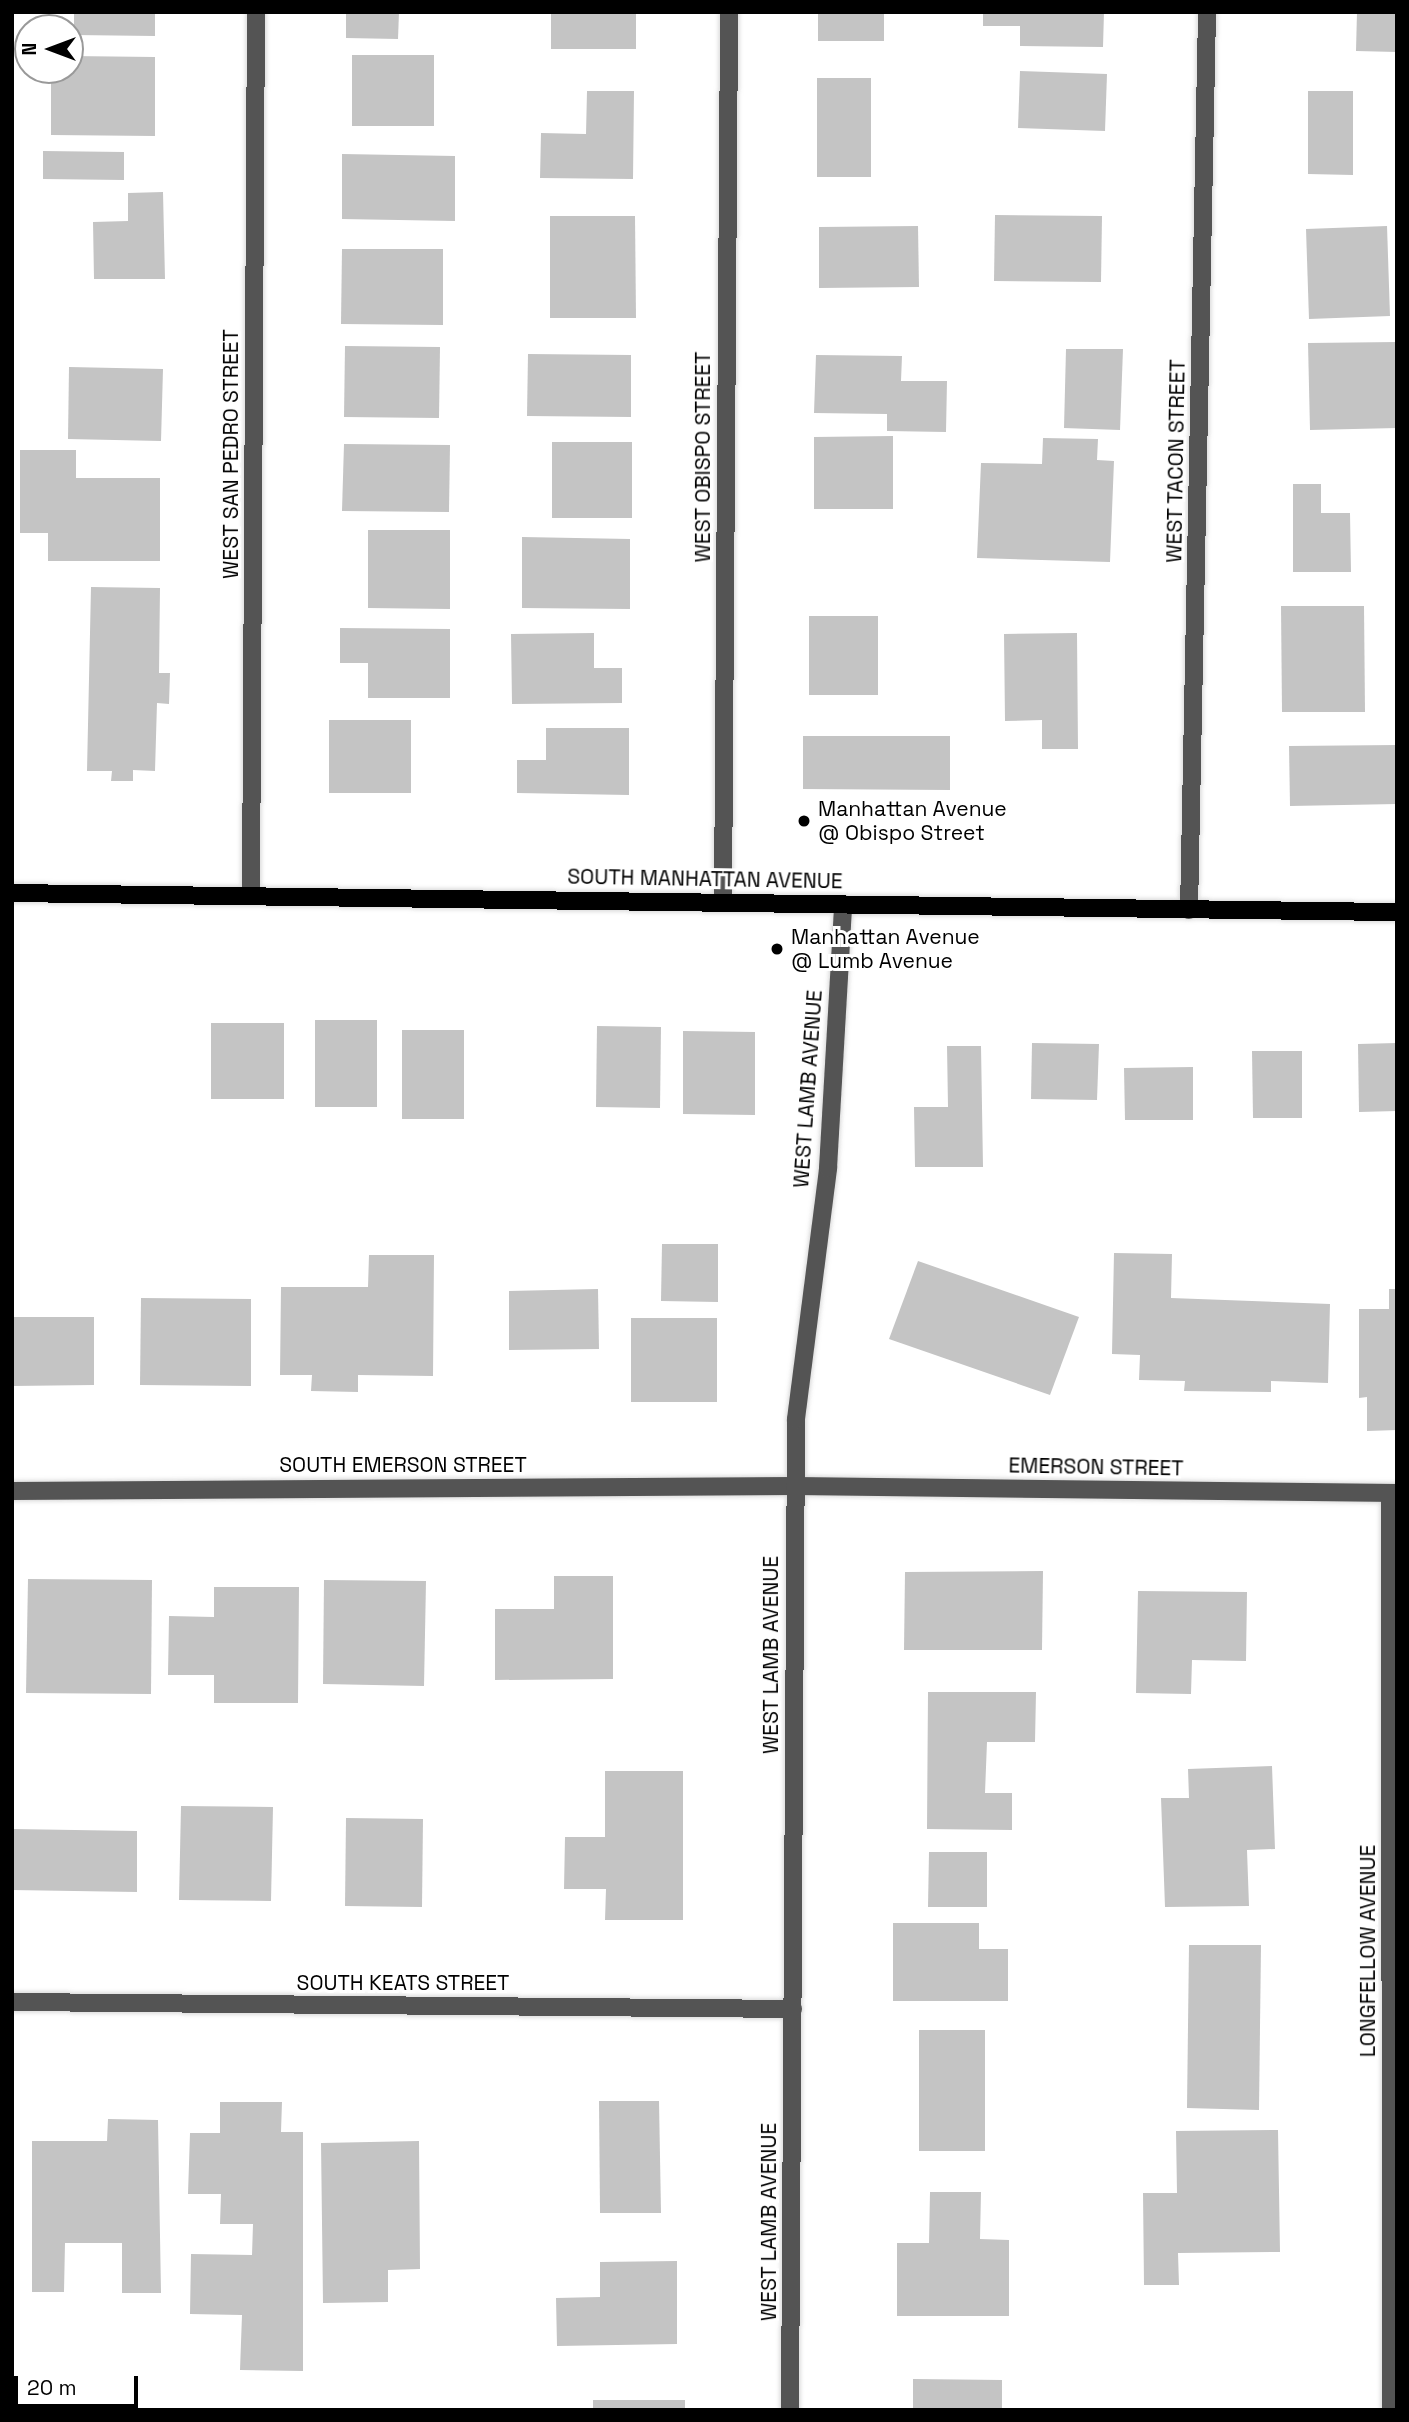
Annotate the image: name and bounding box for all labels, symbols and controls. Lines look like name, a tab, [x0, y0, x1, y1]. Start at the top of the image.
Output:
north arrow	[14, 14, 84, 84]
text: N	[17, 43, 42, 55]
street label: WEST SAN PEDRO STREET	[218, 329, 244, 579]
street label: WEST OBISPO STREET	[690, 351, 716, 563]
street label: WEST TACON STREET	[1162, 358, 1190, 564]
place label: Manhattan Avenue @ Obispo Street	[818, 796, 1007, 846]
marker: Manhattan Avenue @ Obispo Street	[796, 813, 812, 829]
street label: SOUTH MANHATTAN AVENUE	[567, 864, 843, 894]
place label: Manhattan Avenue @ Lumb Avenue	[791, 924, 980, 974]
marker: Manhattan Avenue @ Lumb Avenue	[769, 941, 785, 957]
street label: WEST LAMB AVENUE	[788, 989, 828, 1189]
street label: SOUTH EMERSON STREET	[279, 1452, 527, 1478]
street label: EMERSON STREET	[1008, 1453, 1184, 1481]
street label: WEST LAMB AVENUE	[758, 1555, 784, 1755]
street label: LONGFELLOW AVENUE	[1355, 1845, 1381, 2057]
street label: SOUTH KEATS STREET	[297, 1970, 509, 1996]
street label: WEST LAMB AVENUE	[756, 2122, 782, 2322]
scale bar	[18, 2362, 142, 2406]
text: 20 m	[27, 2374, 77, 2401]

